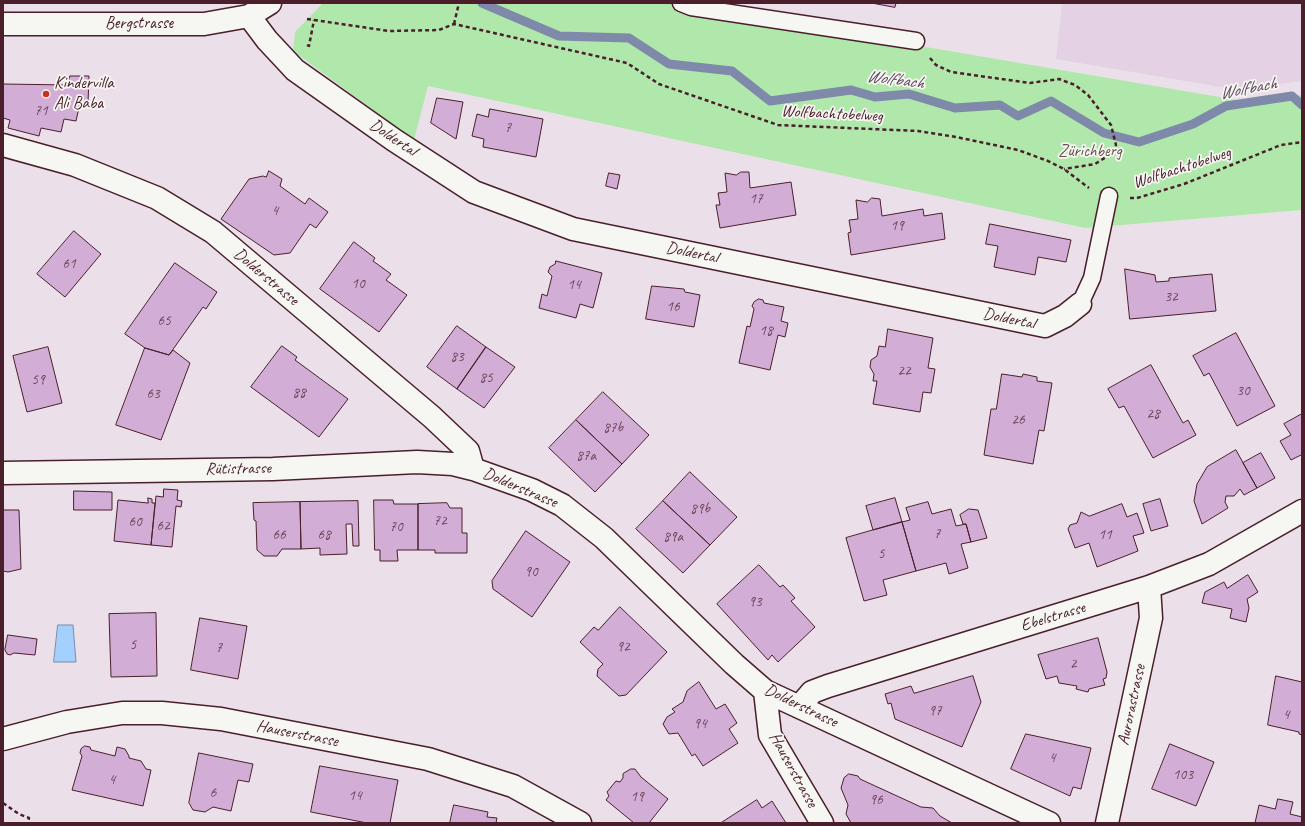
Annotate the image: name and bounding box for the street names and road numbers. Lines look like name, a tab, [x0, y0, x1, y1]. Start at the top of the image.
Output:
street label: Bergstrasse	[105, 14, 173, 34]
street label: Wolfbachtobelweg	[781, 101, 883, 127]
street label: Doldertal	[365, 115, 421, 161]
street label: Wolfbachtobelweg	[1130, 143, 1234, 193]
street label: Doldertal	[664, 238, 720, 268]
street label: Dolderstrasse	[229, 244, 303, 310]
street label: Doldertal	[981, 304, 1037, 334]
street label: Rütistrasse	[205, 458, 271, 480]
street label: Dolderstrasse	[480, 463, 560, 513]
street label: Ebelstrasse	[1018, 598, 1088, 636]
street label: Aurorastrasse	[1114, 663, 1150, 747]
street label: Dolderstrasse	[761, 680, 841, 732]
street label: Hauserstrasse	[254, 716, 340, 752]
street label: Hauserstrasse	[764, 729, 822, 811]

